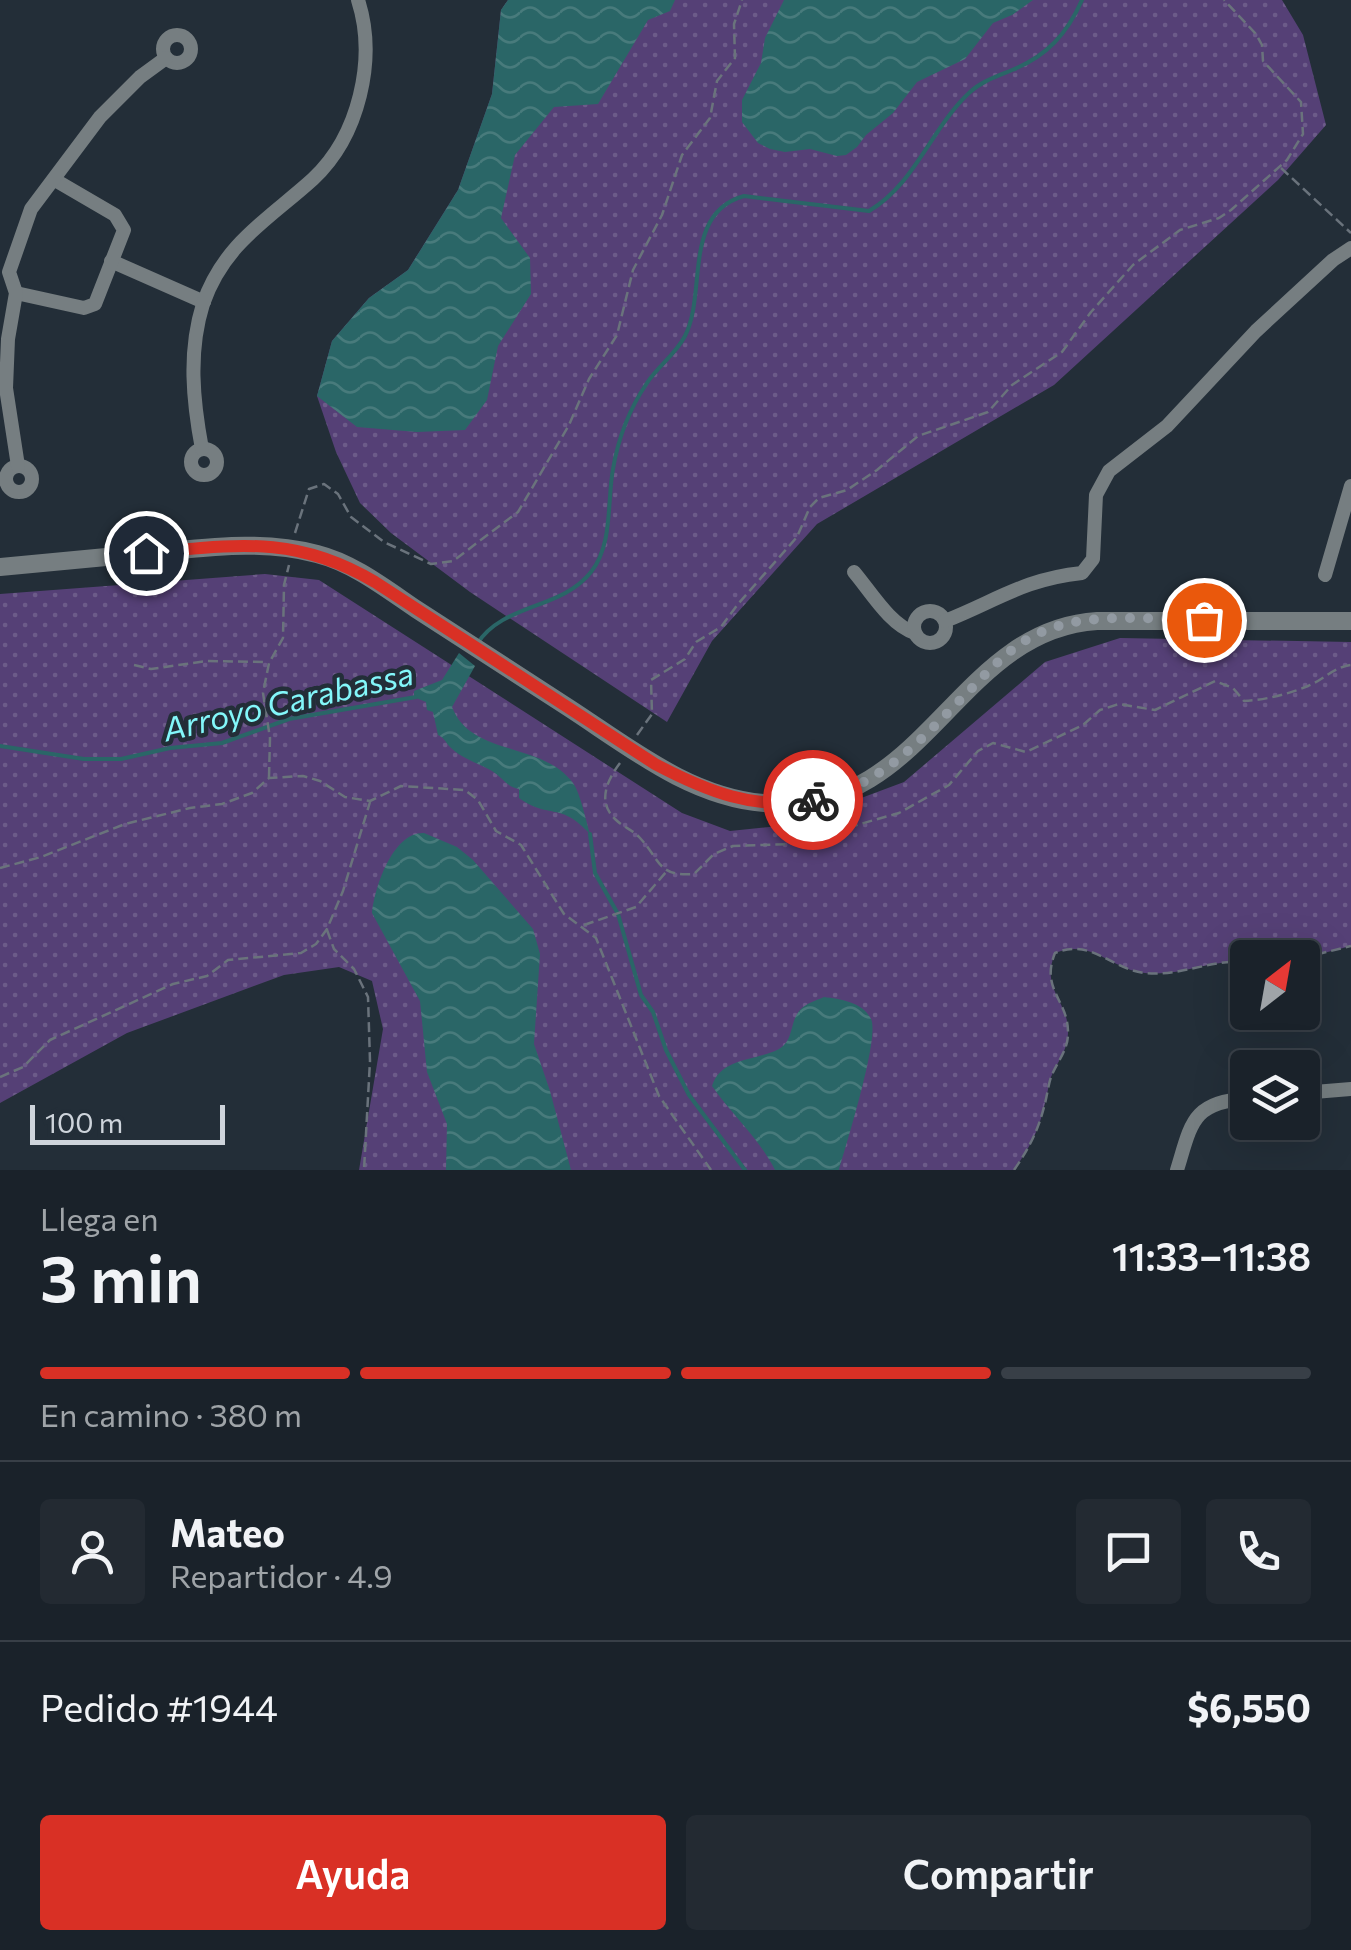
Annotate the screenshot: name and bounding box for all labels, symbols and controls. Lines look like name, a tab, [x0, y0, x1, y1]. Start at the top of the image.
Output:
pin	[104, 511, 189, 596]
icon: home	[119, 526, 174, 581]
pin	[1162, 578, 1247, 663]
icon: bag	[1177, 593, 1232, 648]
water label: Arroyo Carabassa	[158, 652, 417, 749]
courier	[763, 750, 863, 850]
icon: bike	[786, 773, 841, 828]
north arrow	[1230, 940, 1320, 1030]
map controls	[1230, 940, 1320, 1140]
button: layers	[1230, 1050, 1320, 1140]
scale bar	[30, 1100, 225, 1144]
text: 100 m	[45, 1105, 123, 1139]
text: Llega en	[40, 1198, 159, 1238]
text: 11:33–11:38	[1112, 1232, 1311, 1279]
text: 3 min	[40, 1236, 202, 1315]
text: En camino · 380 m	[40, 1394, 302, 1434]
button: person	[40, 1499, 145, 1604]
button: chat	[1076, 1499, 1181, 1604]
button: phone	[1206, 1499, 1311, 1604]
text: Mateo	[170, 1508, 285, 1555]
text: Repartidor · 4.9	[170, 1555, 393, 1595]
text: Pedido #1944	[40, 1683, 278, 1730]
text: $6,550	[1187, 1683, 1311, 1730]
button: Ayuda	[40, 1815, 666, 1930]
button: Compartir	[686, 1815, 1311, 1930]

